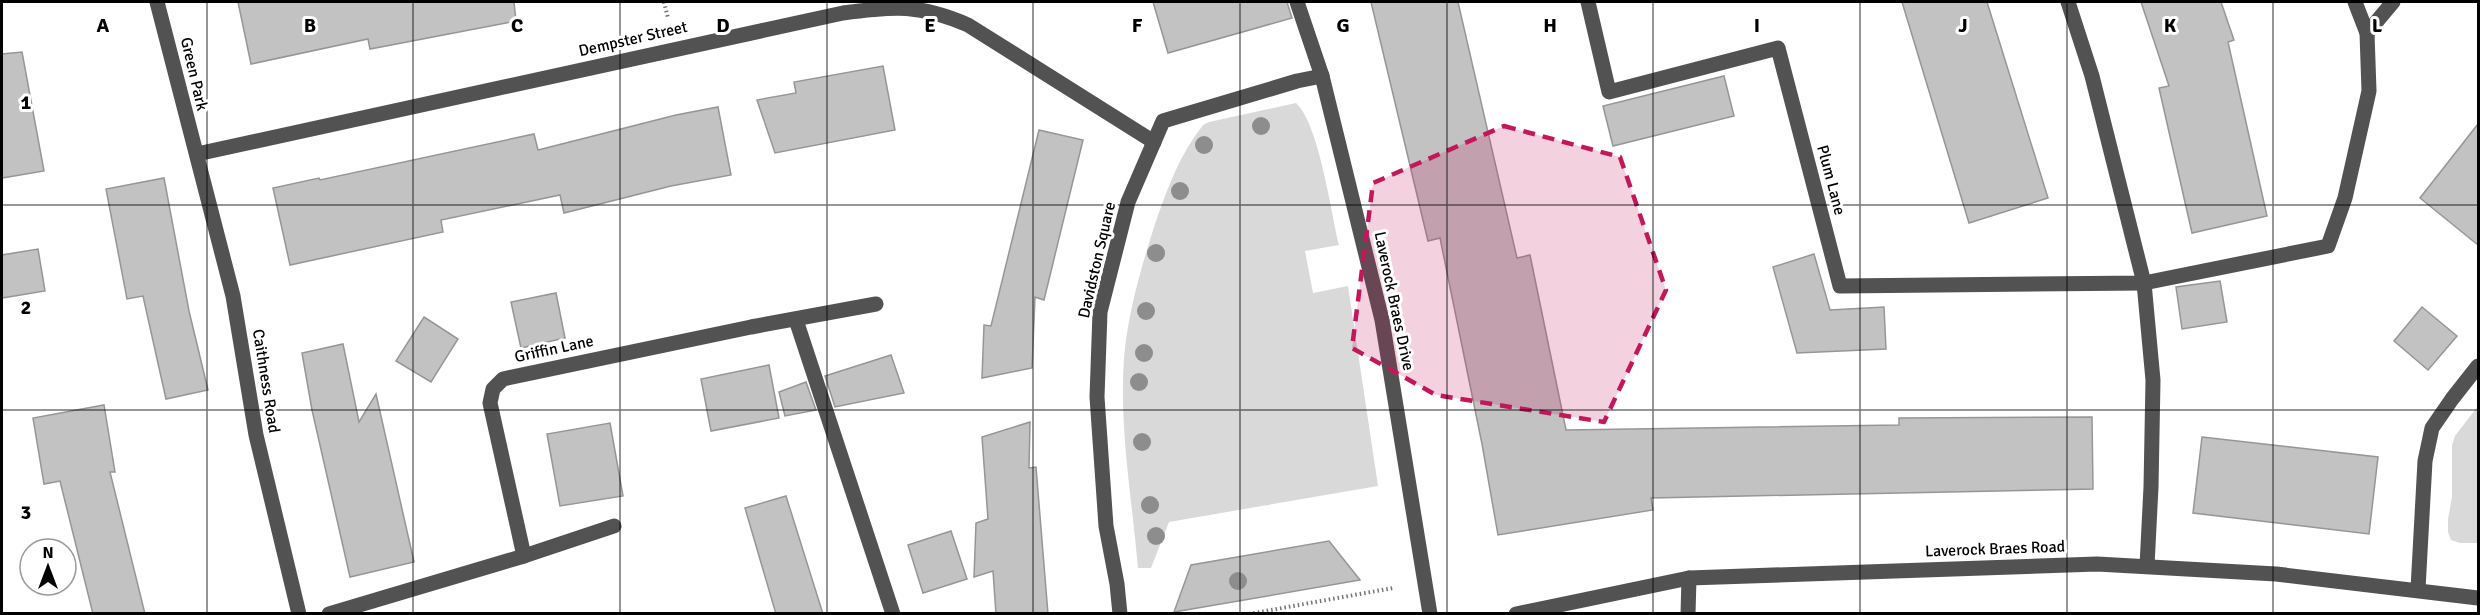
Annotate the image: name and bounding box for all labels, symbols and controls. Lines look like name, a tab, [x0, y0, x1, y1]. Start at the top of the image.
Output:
text: A	[97, 13, 110, 38]
text: B	[304, 13, 316, 38]
text: C	[511, 13, 523, 38]
text: D	[716, 13, 730, 38]
text: E	[924, 13, 936, 38]
text: F	[1132, 13, 1143, 38]
text: G	[1336, 13, 1350, 38]
text: H	[1543, 13, 1557, 38]
text: I	[1754, 13, 1760, 38]
text: J	[1958, 13, 1968, 38]
text: K	[2164, 13, 2177, 38]
text: L	[2372, 13, 2383, 38]
street label: Dempster Street	[577, 17, 690, 61]
street label: Green Park	[176, 35, 212, 113]
text: 1	[21, 90, 32, 115]
street label: Plum Lane	[1812, 143, 1850, 217]
street label: Davidston Square	[1074, 200, 1120, 320]
street label: Laverock Braes Drive	[1369, 230, 1419, 372]
text: 2	[21, 295, 31, 320]
street label: Caithness Road	[248, 328, 284, 434]
street label: Griffin Lane	[513, 331, 595, 367]
text: 3	[21, 500, 31, 525]
north arrow	[18, 537, 78, 597]
street label: Laverock Braes Road	[1925, 537, 2065, 561]
text: N	[42, 543, 54, 563]

